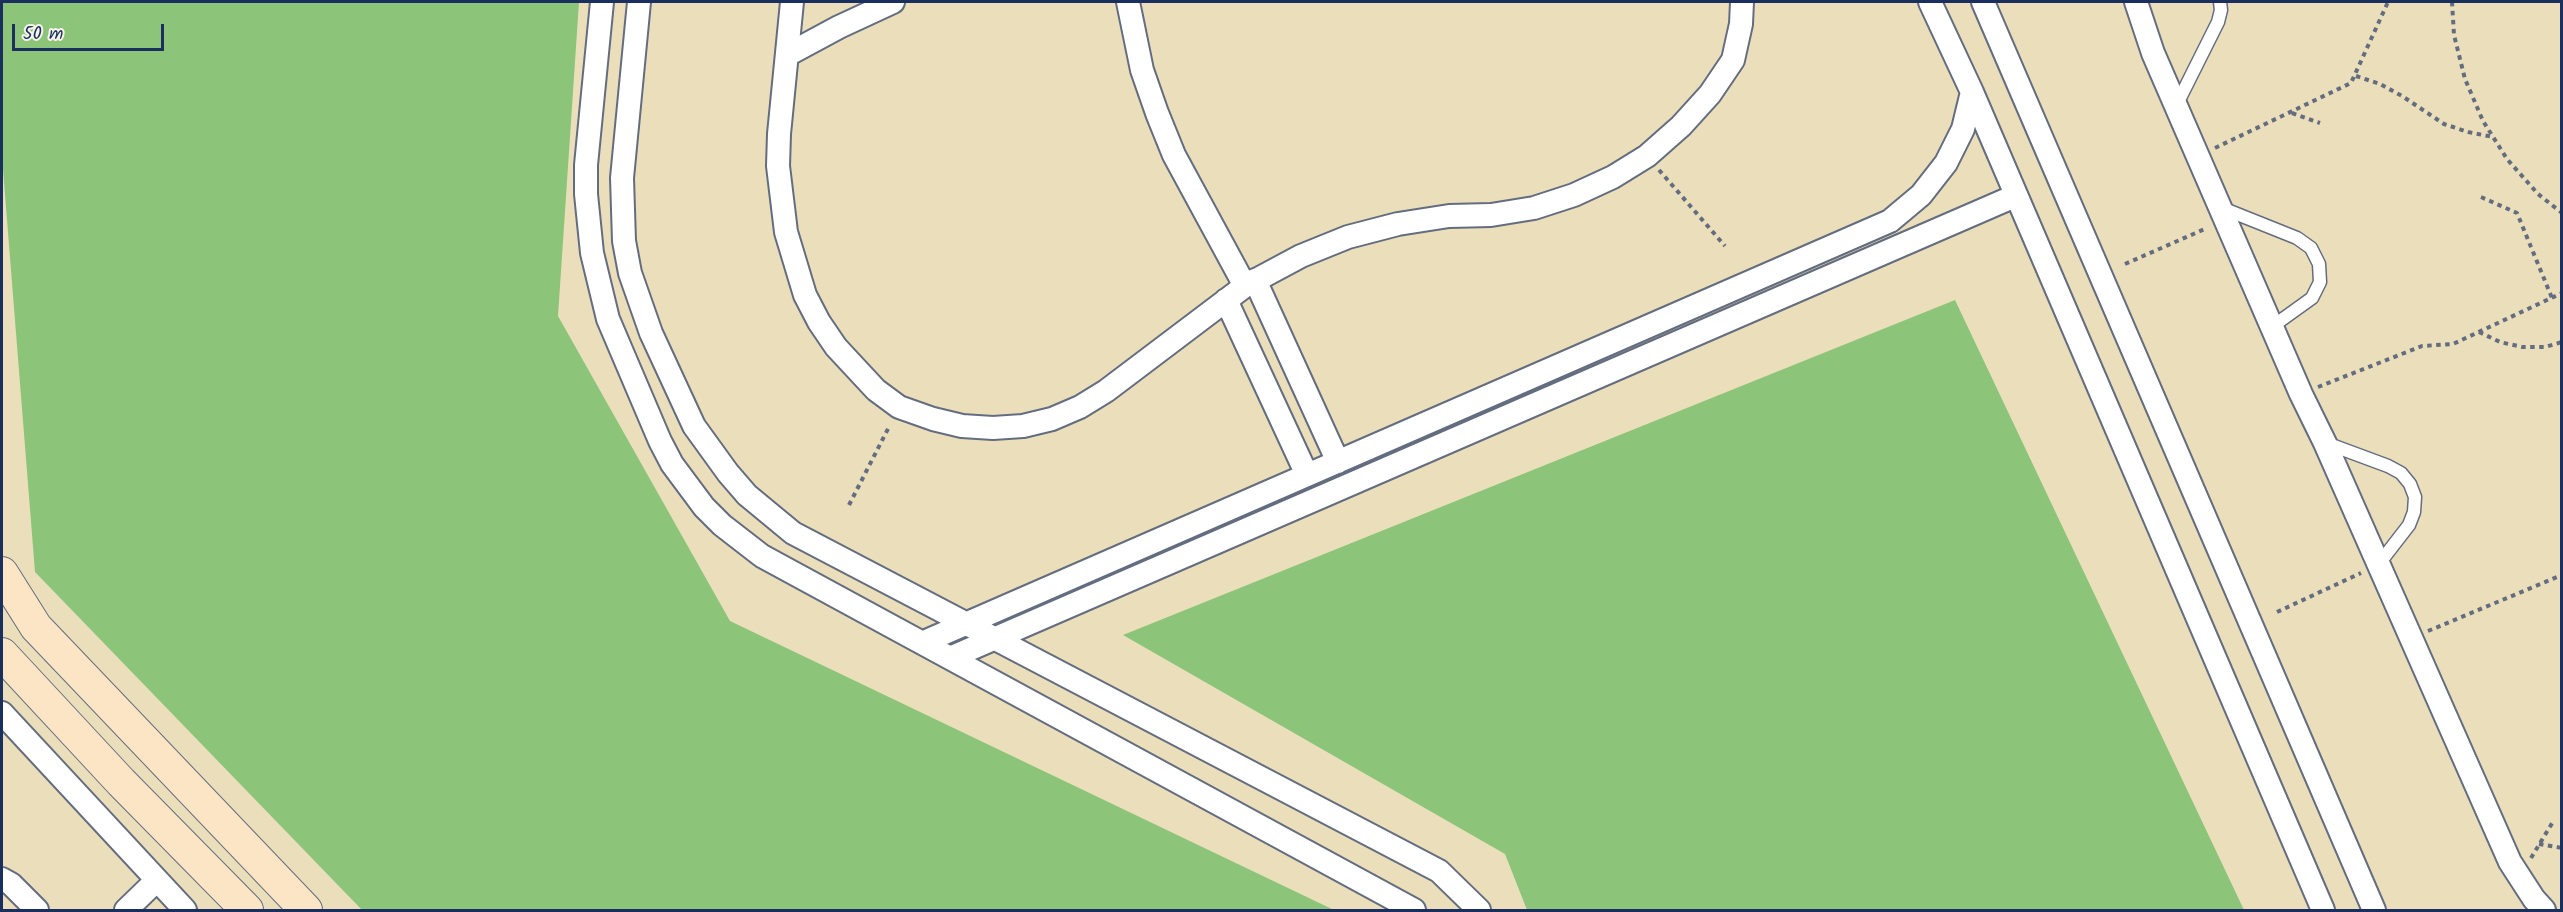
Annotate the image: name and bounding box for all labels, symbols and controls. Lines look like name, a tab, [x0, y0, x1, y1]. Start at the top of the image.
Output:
scale bar	[15, 12, 166, 50]
text: 50 m	[23, 20, 63, 49]

